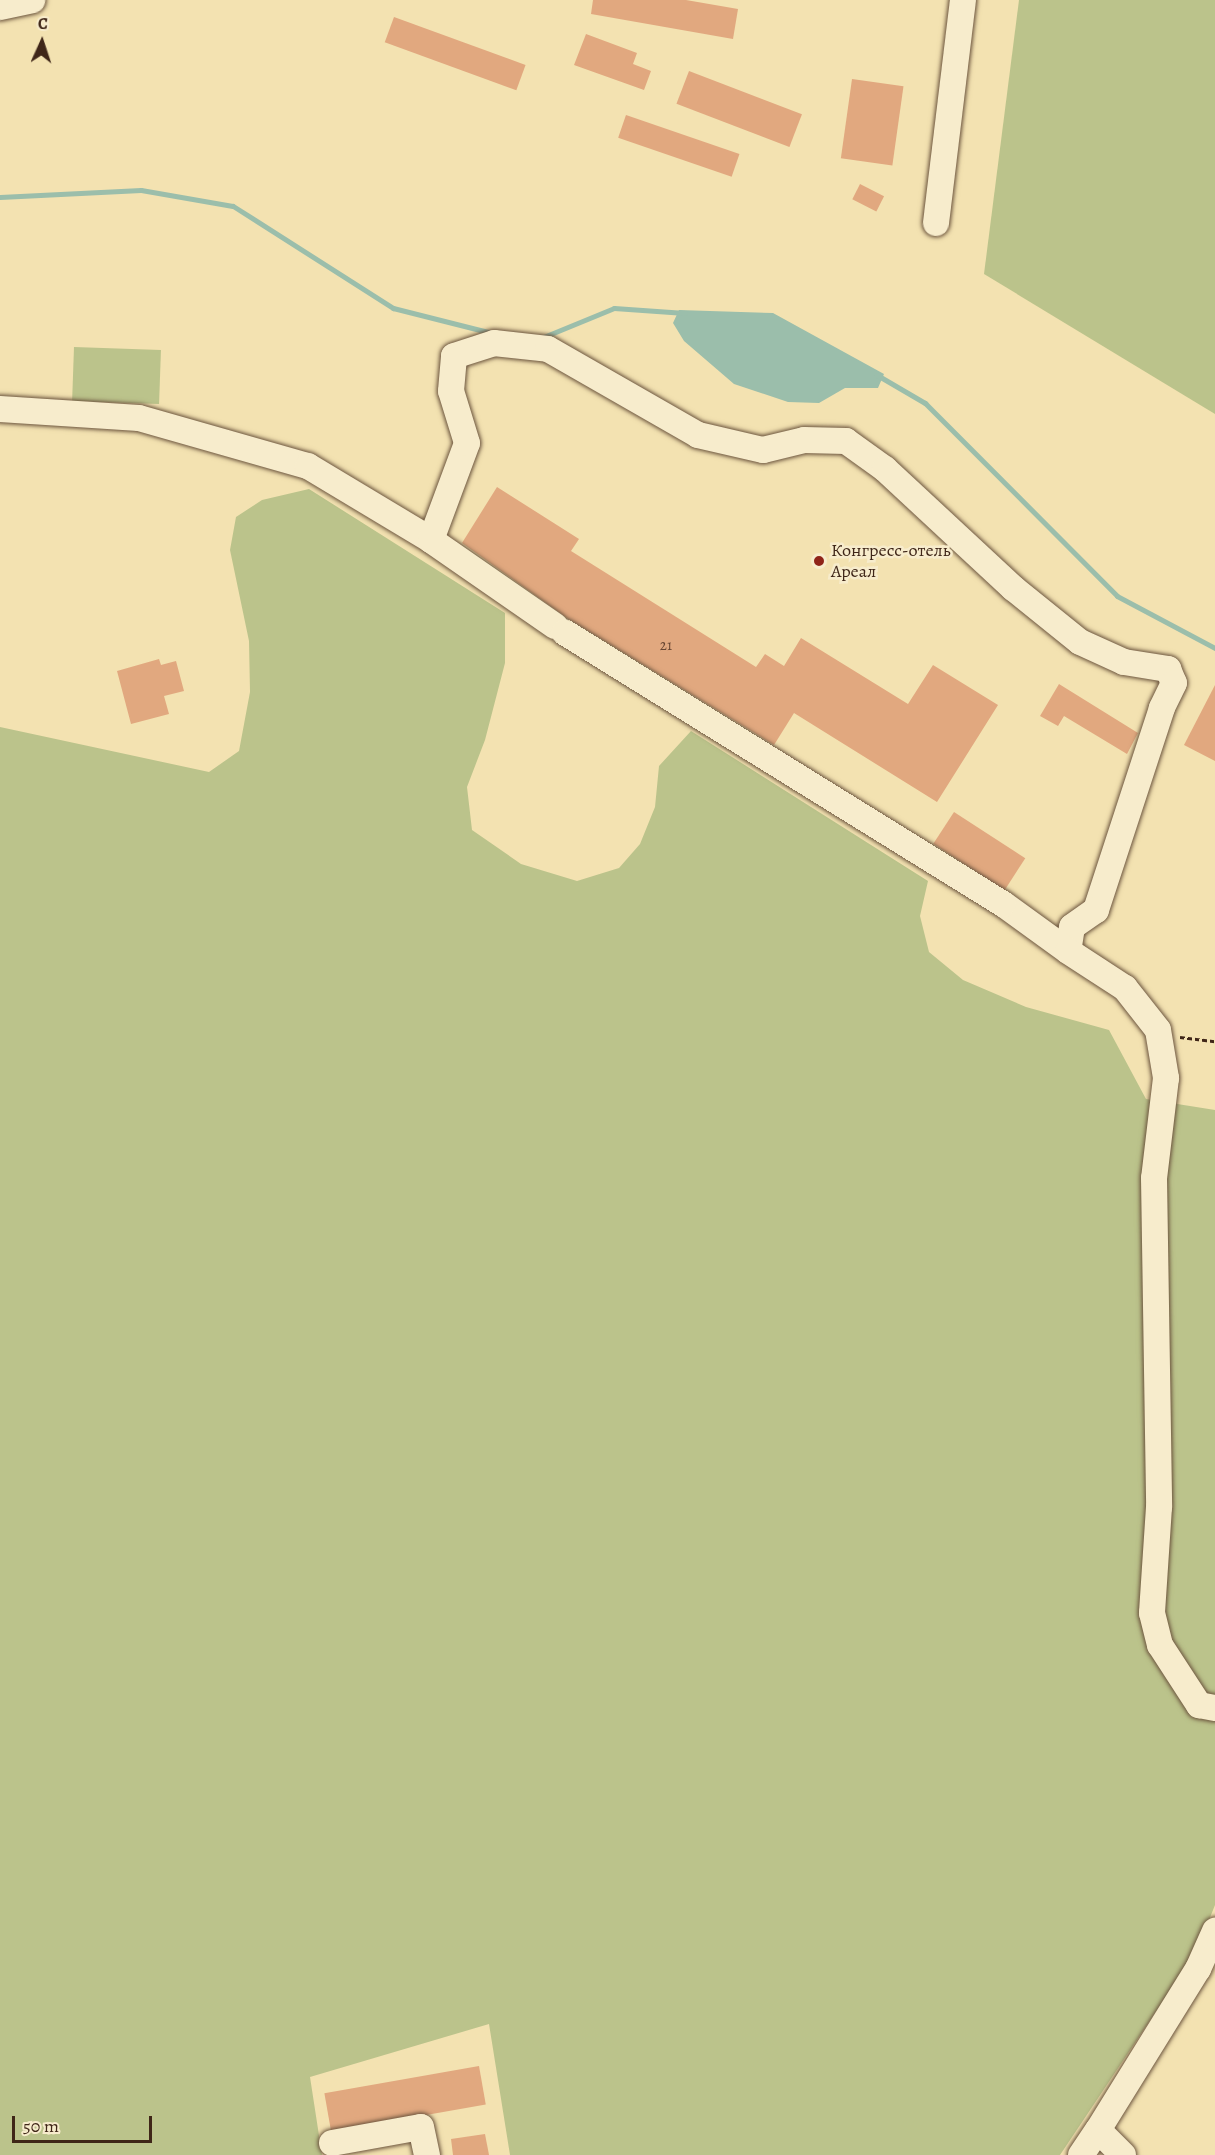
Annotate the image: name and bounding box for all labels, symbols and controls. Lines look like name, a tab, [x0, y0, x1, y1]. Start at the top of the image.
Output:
north arrow	[12, 12, 72, 72]
text: С	[37, 13, 48, 35]
place label: Конгресс-отель Ареал	[831, 540, 951, 582]
marker: Конгресс-отель Ареал	[812, 554, 826, 568]
house number: 21	[660, 637, 672, 655]
scale bar	[15, 2104, 154, 2142]
text: 50 m	[23, 2114, 59, 2138]

